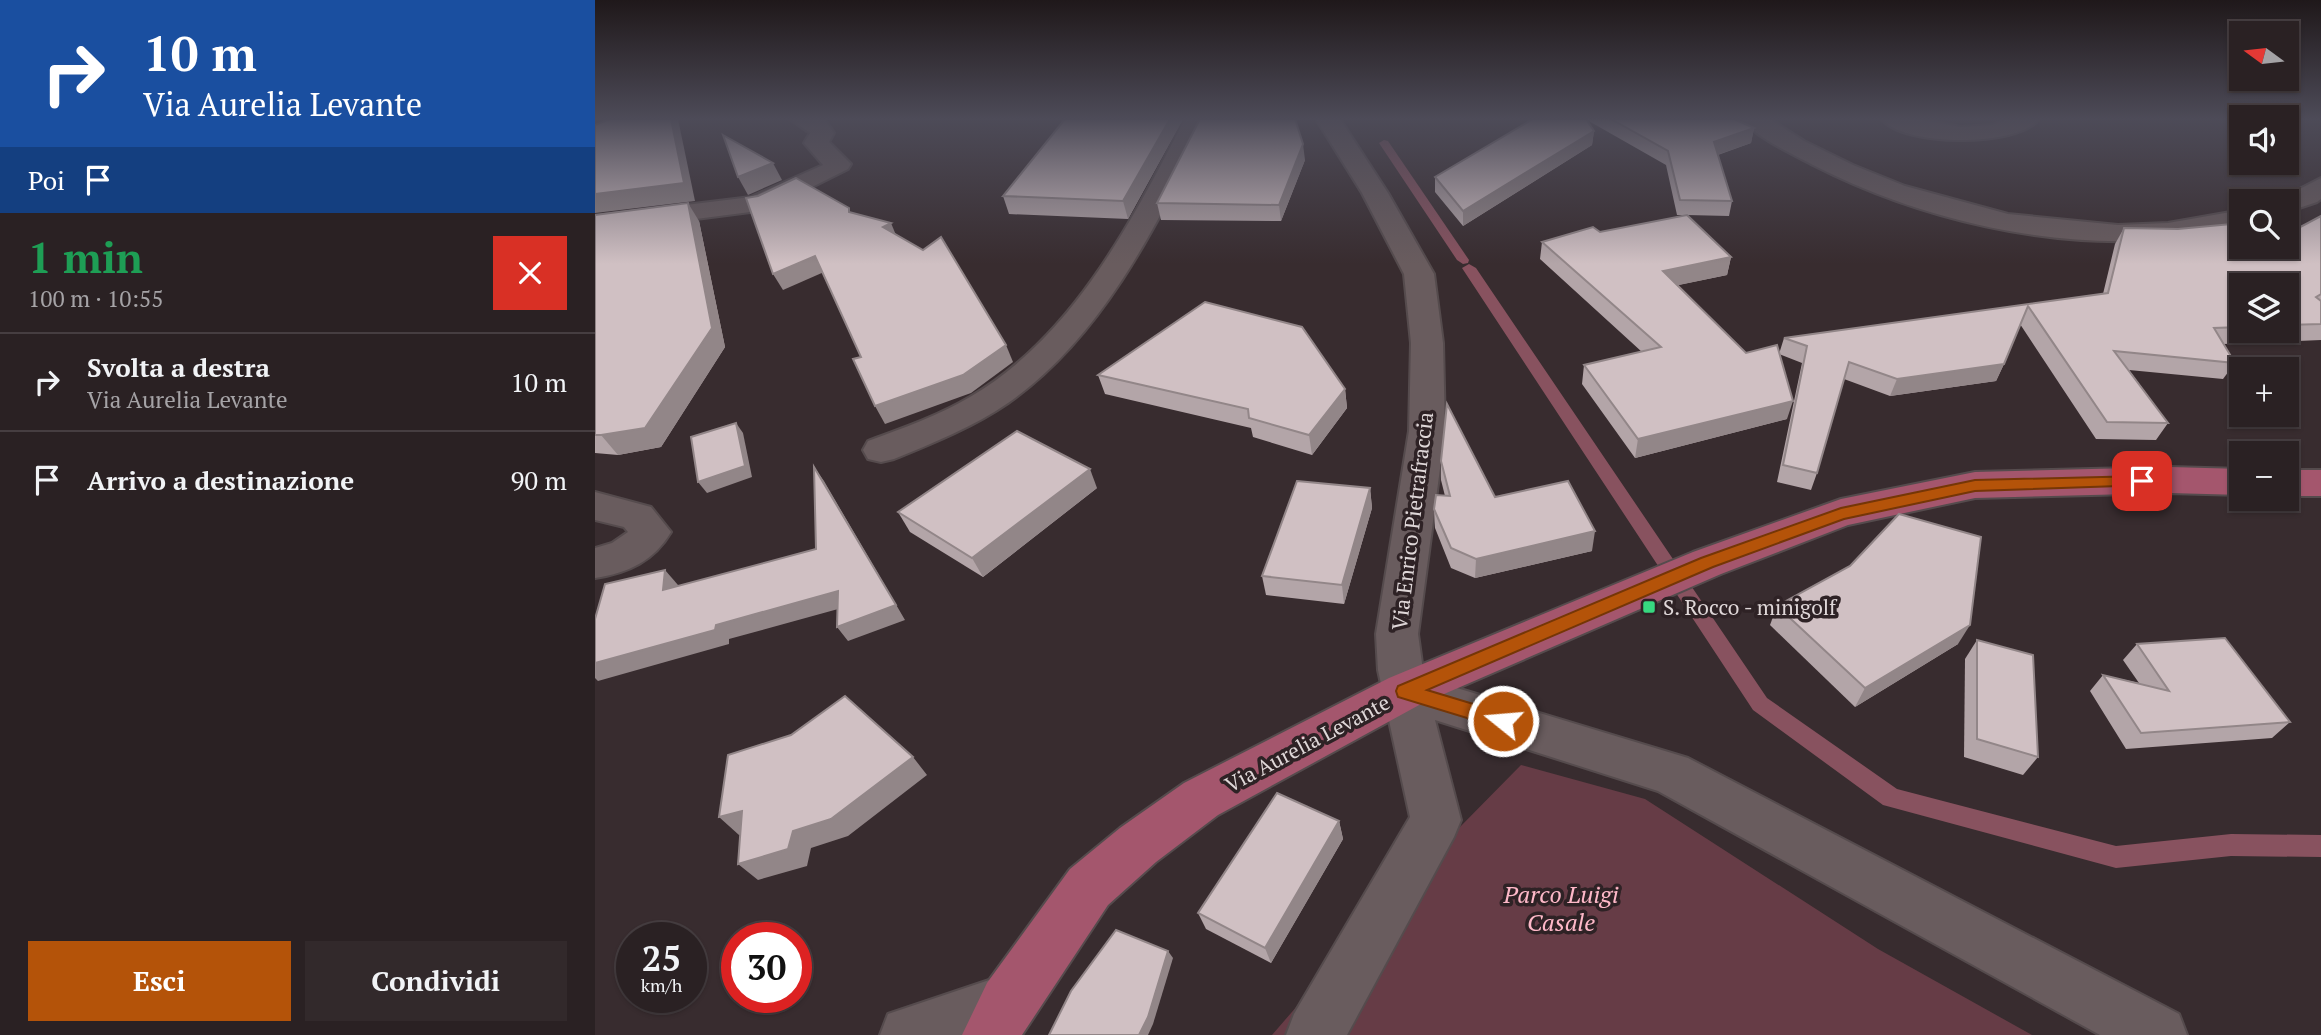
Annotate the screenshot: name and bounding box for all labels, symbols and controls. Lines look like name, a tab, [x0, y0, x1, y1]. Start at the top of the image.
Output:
text: 10 m	[143, 20, 257, 85]
north arrow	[2229, 21, 2299, 91]
map controls	[2229, 21, 2299, 511]
icon: right	[28, 28, 119, 119]
text: Via Aurelia Levante	[143, 83, 422, 125]
button: sound	[2229, 105, 2299, 175]
icon: arrive	[79, 161, 117, 199]
text: Poi	[28, 163, 65, 197]
button: search	[2229, 189, 2299, 259]
text: 1 min	[28, 229, 143, 285]
button: close	[493, 236, 567, 310]
button: layers	[2229, 273, 2299, 343]
text: 100 m · 10:55	[28, 283, 163, 314]
text: Svolta a destra	[87, 350, 270, 384]
button: +	[2229, 357, 2299, 427]
icon: right	[28, 363, 66, 401]
text: 10 m	[511, 365, 567, 399]
text: Via Aurelia Levante	[87, 384, 288, 415]
street label: Via Enrico Pietrafraccia	[1385, 410, 1439, 632]
button: −	[2229, 441, 2299, 511]
pin	[2112, 451, 2172, 511]
icon: arrive	[28, 461, 66, 499]
icon: arrive	[2123, 462, 2161, 500]
text: Arrivo a destinazione	[87, 463, 354, 497]
text: 90 m	[511, 463, 567, 497]
place label: S. Rocco - minigolf	[1663, 593, 1838, 621]
marker: S. Rocco - minigolf	[1641, 599, 1657, 615]
position arrow	[1466, 684, 1540, 758]
street label: Via Aurelia Levante	[1220, 688, 1394, 798]
park label: Parco Luigi Casale	[1502, 878, 1619, 938]
speed limit sign: 30	[721, 922, 812, 1013]
text: 25	[642, 935, 681, 981]
button: Esci	[28, 941, 291, 1021]
button: Condividi	[305, 941, 567, 1021]
text: km/h	[641, 973, 682, 997]

